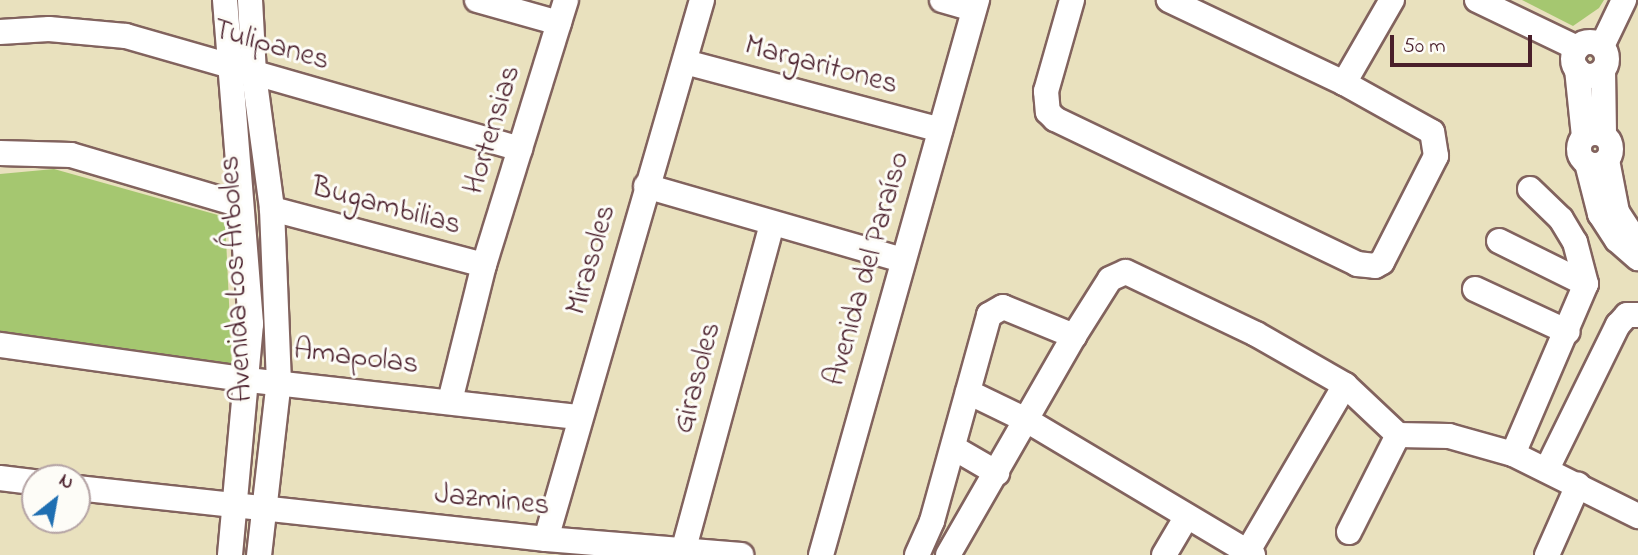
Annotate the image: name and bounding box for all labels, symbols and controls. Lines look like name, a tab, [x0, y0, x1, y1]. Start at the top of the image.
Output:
street label: Tulipanes	[209, 12, 333, 80]
scale bar	[1393, 21, 1535, 65]
street label: Margaritones	[740, 28, 902, 104]
text: 50 m	[1403, 32, 1446, 62]
street label: Hortensias	[456, 61, 530, 199]
street label: Avenida del Paraíso	[817, 148, 919, 390]
street label: Avenida Los Árboles	[213, 155, 261, 403]
street label: Bugambilias	[307, 170, 465, 244]
street label: Mirasoles	[559, 201, 625, 319]
street label: Girasoles	[666, 319, 730, 437]
street label: Amapolas	[292, 332, 420, 384]
north arrow	[21, 464, 91, 534]
text: N	[54, 467, 78, 497]
street label: Jazmines	[433, 477, 551, 525]

